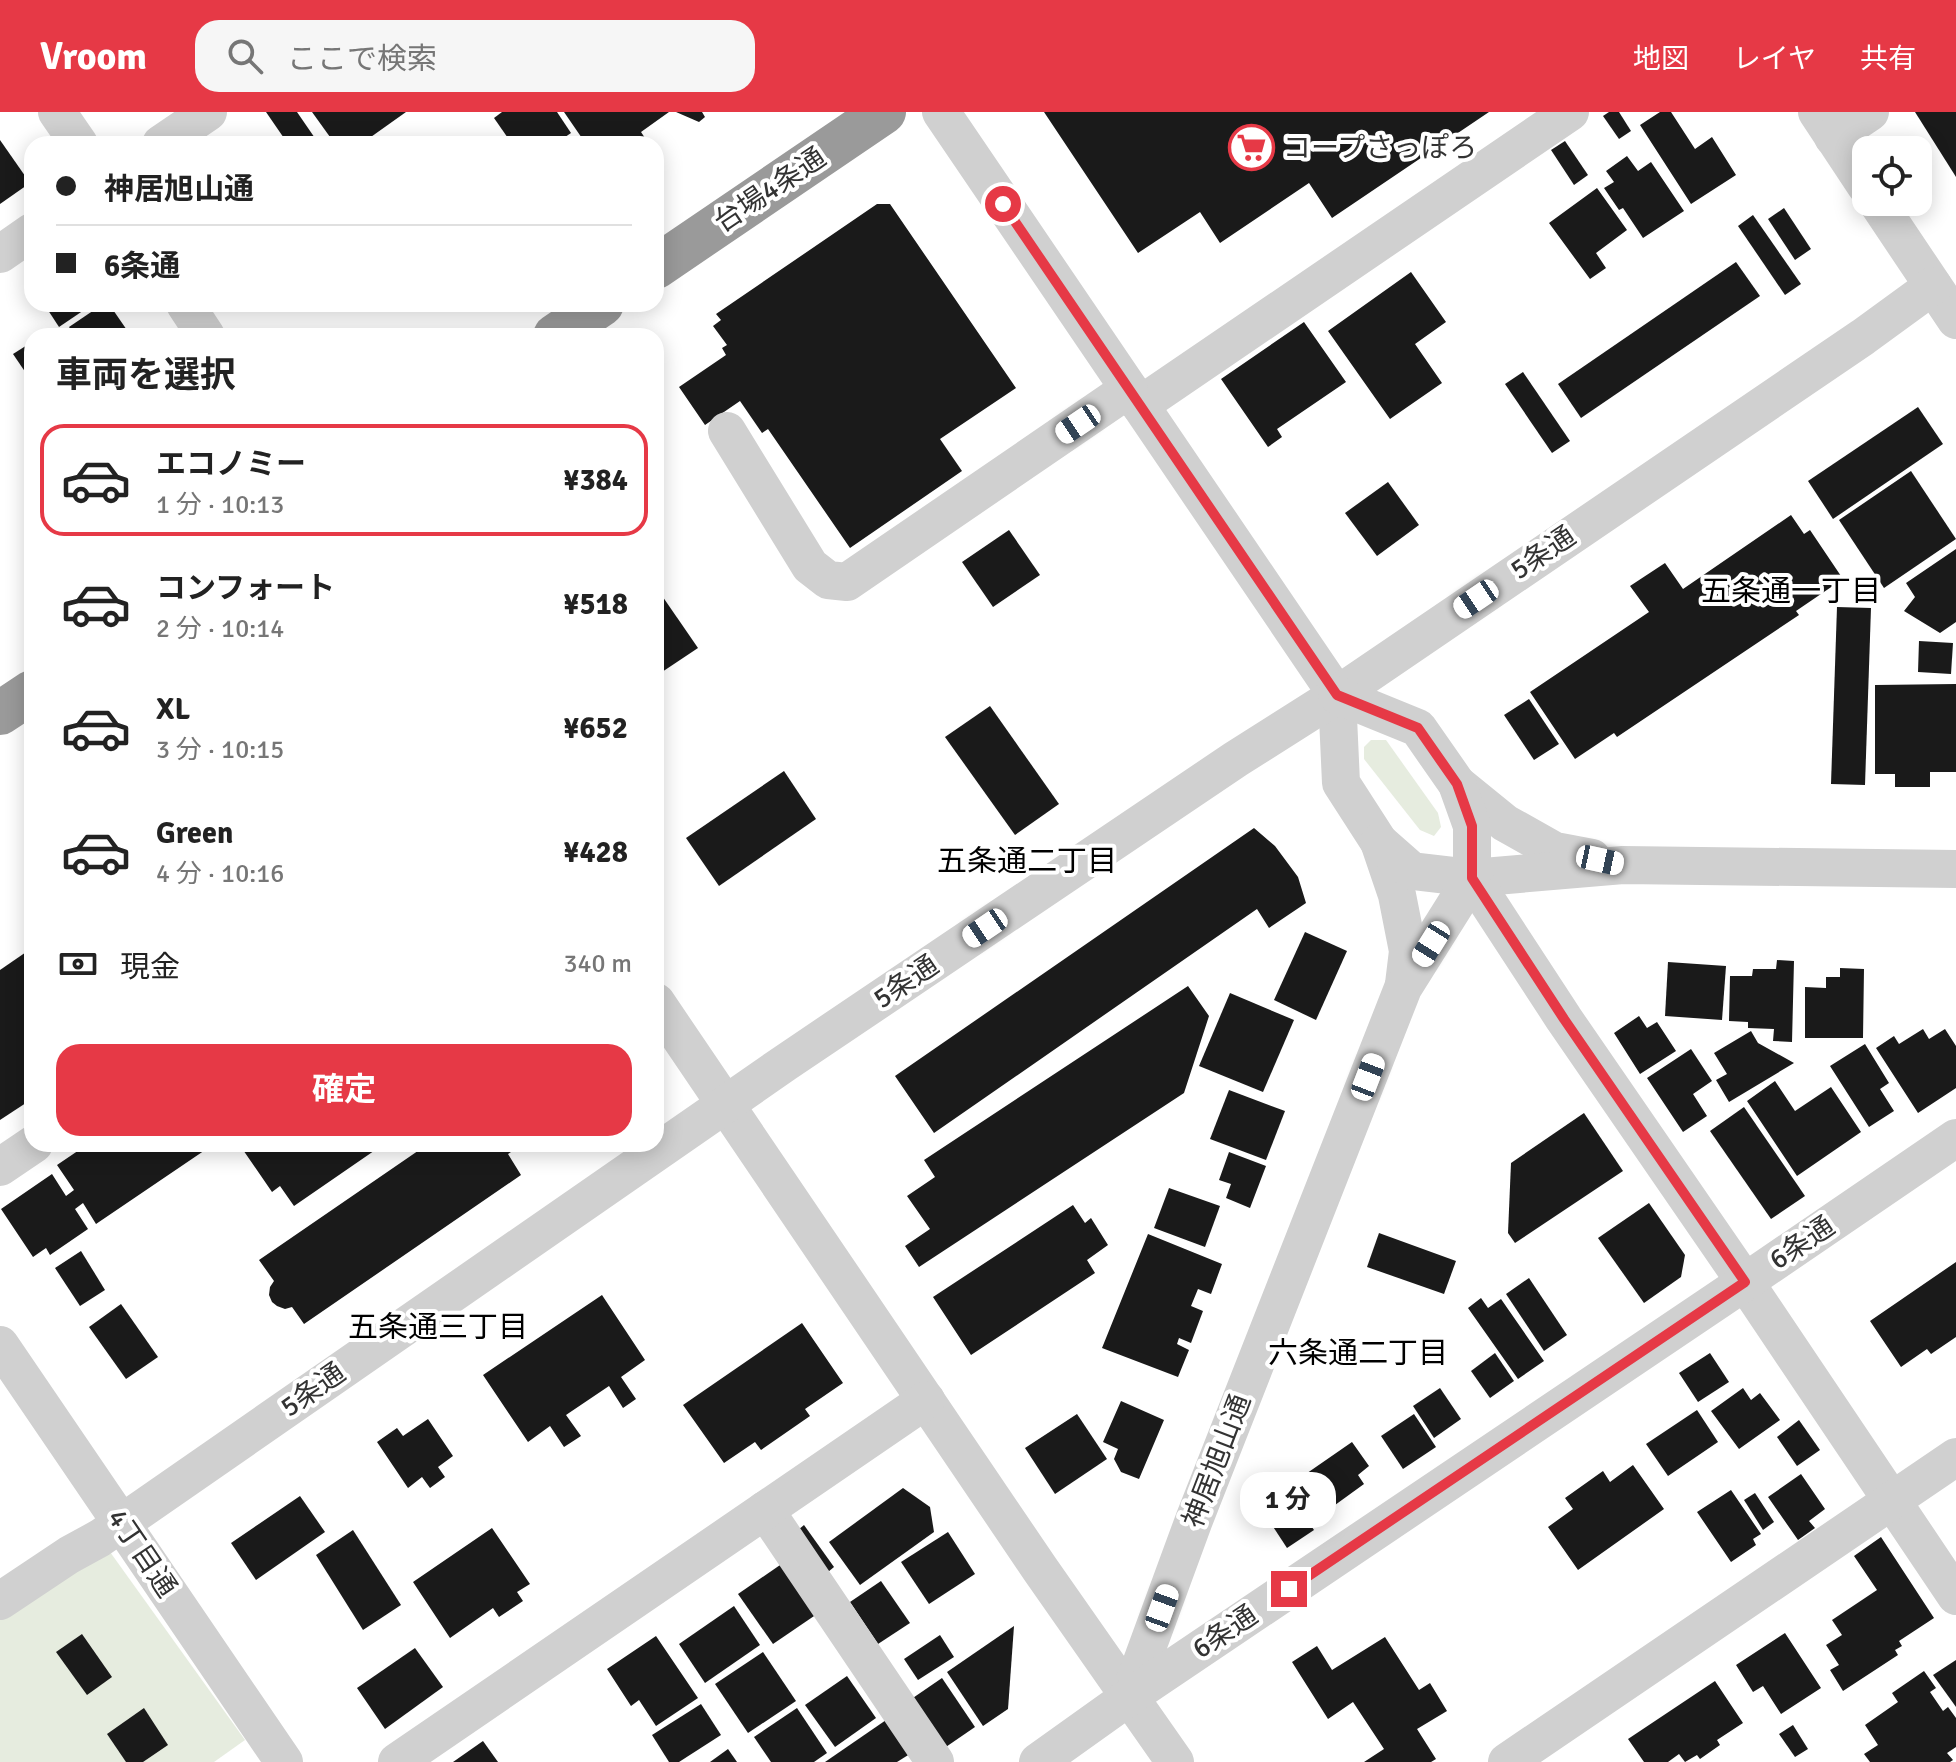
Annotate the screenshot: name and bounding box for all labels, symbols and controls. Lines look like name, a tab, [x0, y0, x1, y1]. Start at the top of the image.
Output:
search box	[195, 20, 755, 92]
text: Vroom	[40, 33, 147, 80]
icon: search	[223, 34, 267, 78]
text: ここで検索	[287, 41, 437, 78]
text: 地図	[1633, 42, 1689, 76]
text: レイヤ	[1733, 42, 1816, 76]
text: 共有	[1860, 42, 1916, 76]
supermarket icon: コープさっぽろ	[1228, 124, 1276, 172]
place label: コープさっぽろ	[1283, 131, 1477, 165]
map controls	[1852, 136, 1932, 216]
button: locate	[1852, 136, 1932, 216]
street label: 台場4条通	[708, 140, 832, 240]
text: 神居旭山通	[104, 171, 254, 208]
route start	[985, 186, 1021, 222]
text: 6条通	[104, 248, 180, 285]
text: 車両を選択	[56, 353, 236, 398]
car	[1051, 401, 1105, 447]
icon: car	[60, 444, 132, 516]
text: エコノミー	[156, 446, 306, 483]
text: ¥384	[563, 462, 628, 499]
text: 1 分 · 10:13	[156, 489, 284, 521]
street label: 5条通	[1504, 519, 1582, 587]
icon: car	[60, 568, 132, 640]
text: コンフォート	[156, 570, 335, 607]
district label: 五条通一丁目	[1701, 573, 1881, 610]
car	[1449, 576, 1503, 622]
text: ¥518	[563, 586, 628, 623]
text: 2 分 · 10:14	[156, 613, 284, 645]
text: XL	[156, 691, 190, 728]
icon: car	[60, 692, 132, 764]
text: ¥652	[563, 710, 628, 747]
text: 3 分 · 10:15	[156, 734, 284, 766]
text: Green	[156, 815, 233, 852]
icon: car	[60, 816, 132, 888]
text: ¥428	[563, 834, 628, 871]
district label: 五条通二丁目	[937, 843, 1117, 880]
car	[1574, 843, 1626, 877]
text: 4 分 · 10:16	[156, 858, 284, 890]
car	[958, 905, 1012, 951]
car	[1408, 917, 1454, 971]
icon: cash	[56, 942, 100, 986]
text: 340 m	[563, 948, 632, 980]
street label: 5条通	[867, 948, 945, 1016]
text: 現金	[120, 949, 180, 986]
button: 確定	[56, 1044, 632, 1136]
car	[1348, 1050, 1388, 1104]
street label: 6条通	[1763, 1209, 1841, 1277]
district label: 五条通三丁目	[348, 1309, 528, 1346]
district label: 六条通二丁目	[1268, 1335, 1448, 1372]
street label: 5条通	[274, 1356, 352, 1424]
street label: 神居旭山通	[1176, 1390, 1258, 1532]
callout: 1 分	[1241, 1473, 1337, 1529]
text: 1 分	[1265, 1484, 1311, 1516]
street label: 4丁目通	[100, 1502, 184, 1604]
route end	[1271, 1571, 1307, 1607]
car	[1143, 1581, 1181, 1635]
street label: 6条通	[1186, 1598, 1264, 1666]

